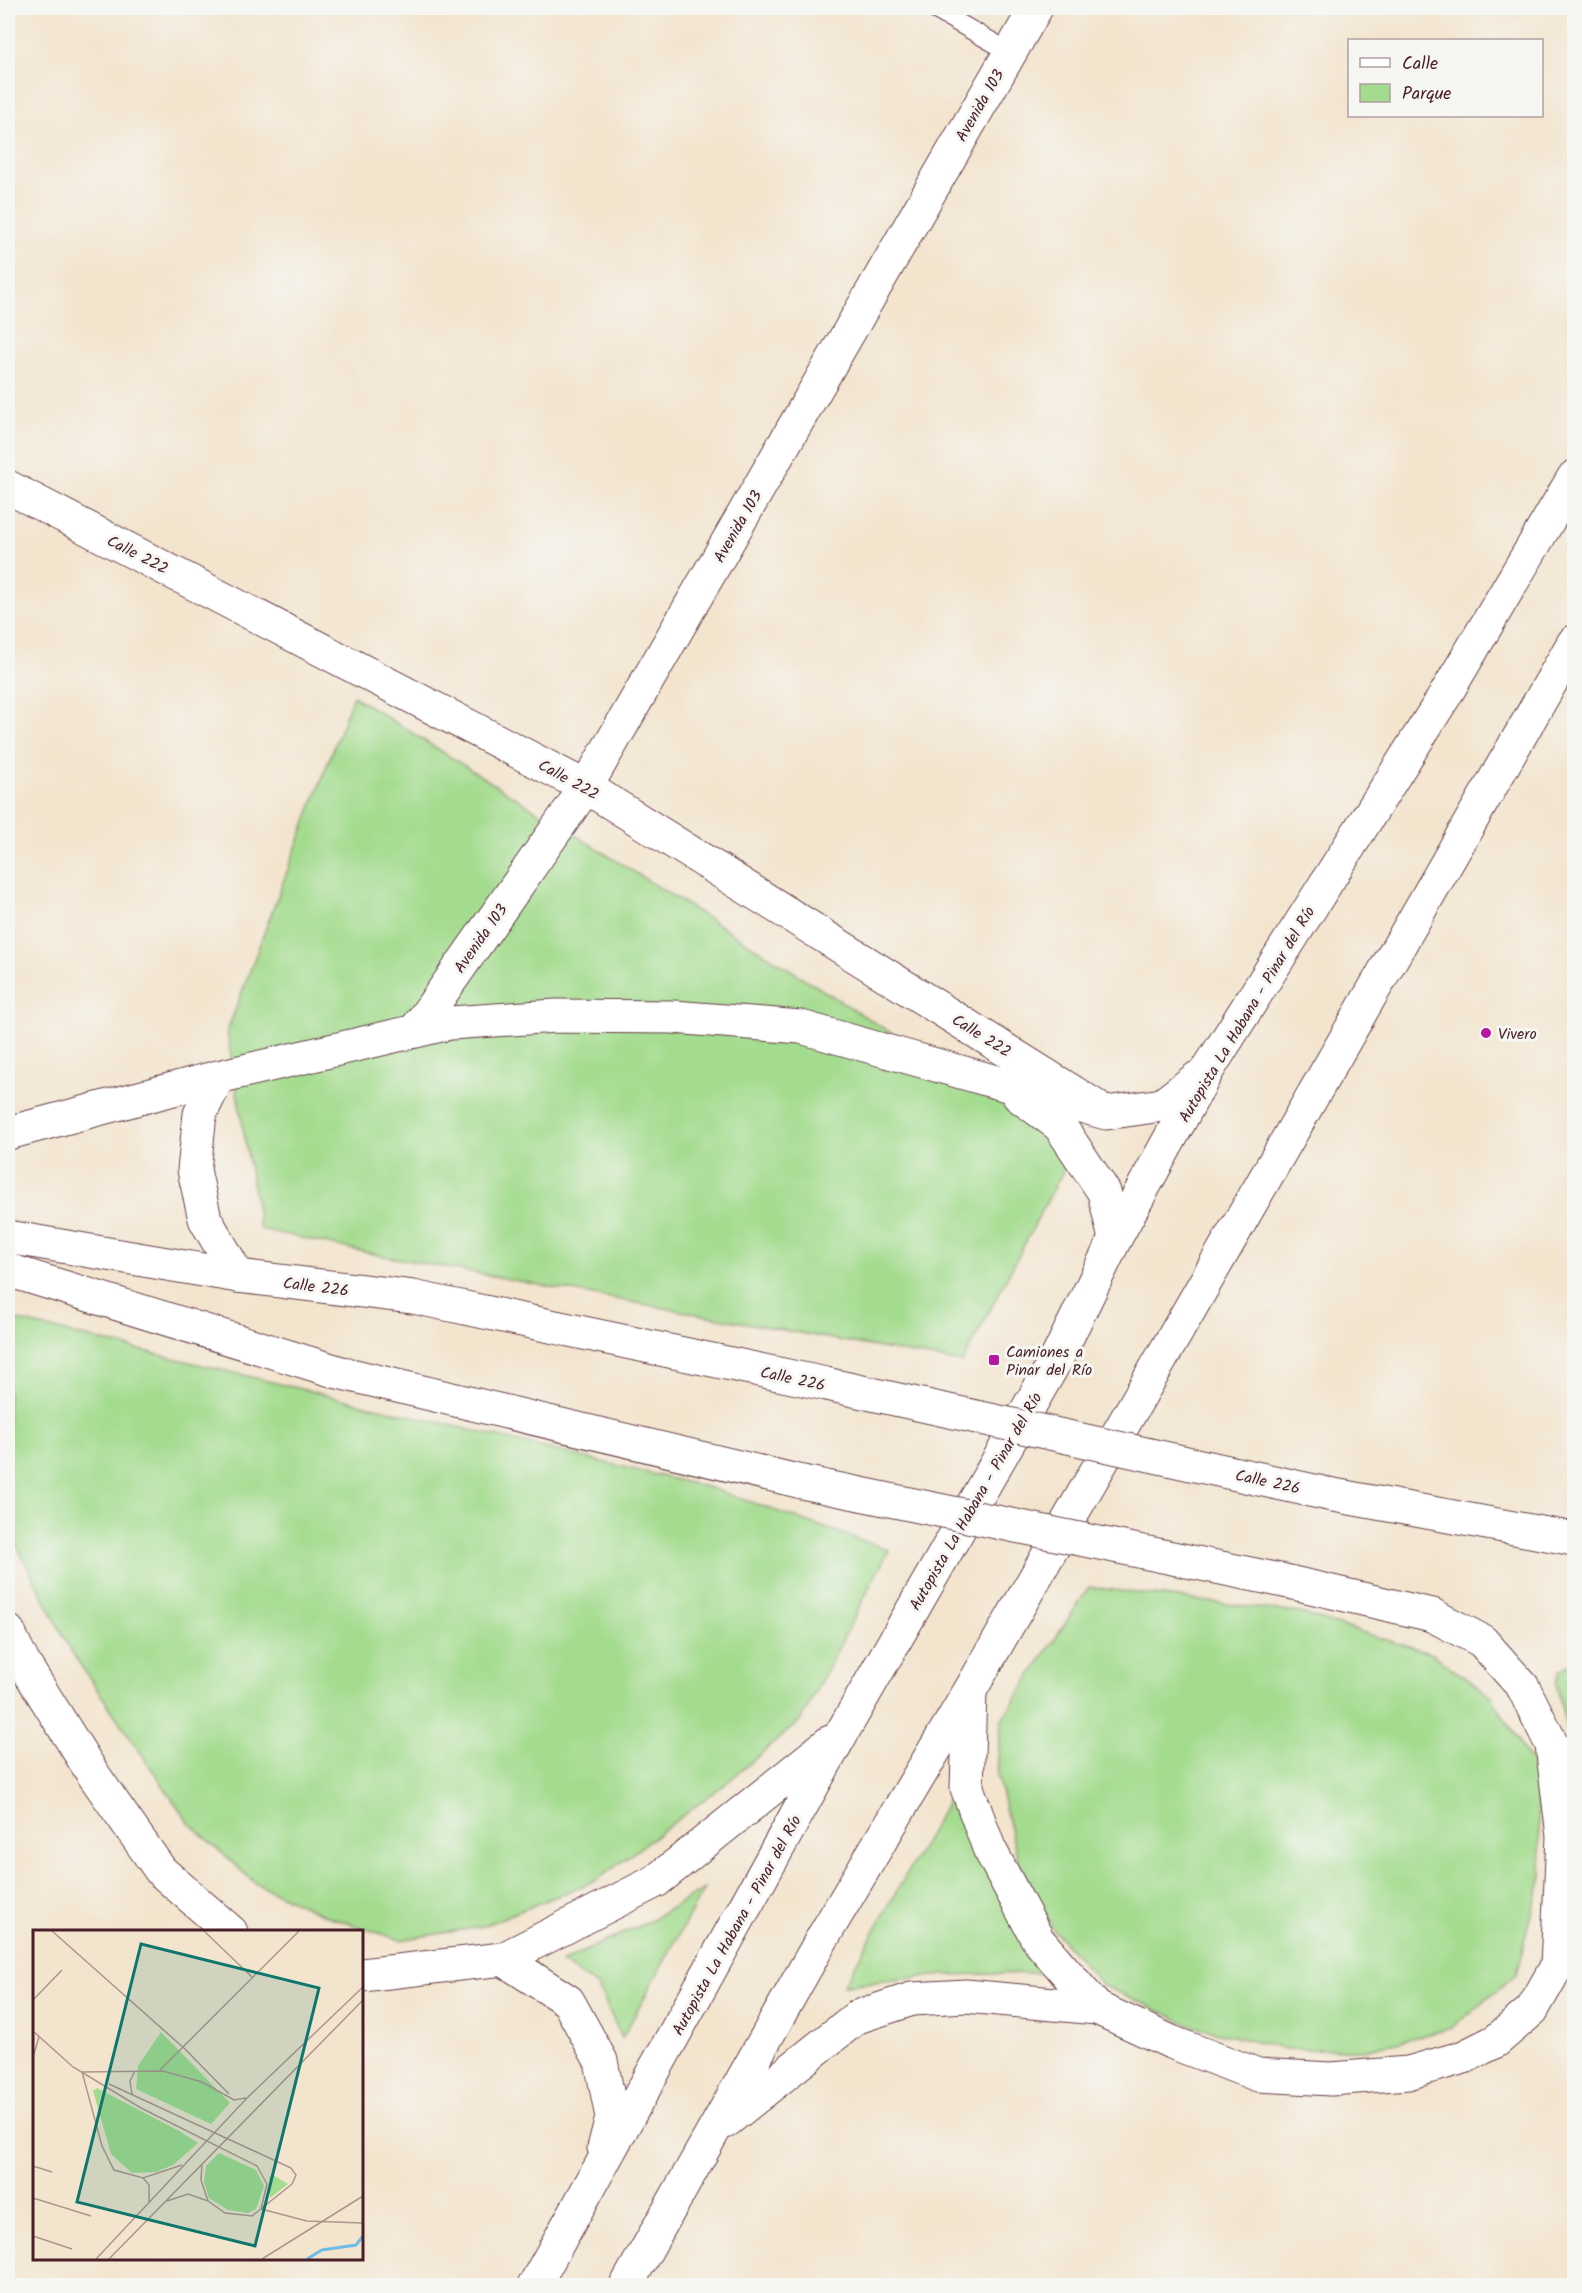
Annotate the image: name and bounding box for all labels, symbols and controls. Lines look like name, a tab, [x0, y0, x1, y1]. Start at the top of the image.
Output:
legend	[1348, 39, 1543, 117]
text: Calle	[1402, 50, 1438, 79]
street label: Avenida 103	[949, 65, 1011, 147]
text: Parque	[1402, 80, 1451, 109]
street label: Avenida 103	[707, 486, 769, 568]
street label: Calle 222	[102, 529, 173, 582]
street label: Calle 222	[533, 753, 603, 807]
street label: Avenida 103	[448, 899, 514, 979]
street label: Autopista La Habana - Pinar del Río	[1173, 902, 1322, 1128]
street label: Calle 222	[946, 1008, 1016, 1064]
place label: Vivero	[1498, 1022, 1537, 1047]
marker: Vivero	[1479, 1026, 1493, 1040]
street label: Calle 226	[282, 1271, 350, 1304]
place label: Camiones a Pinar del Río	[1006, 1340, 1092, 1383]
marker: Camiones a Pinar del Río	[987, 1353, 1001, 1367]
street label: Calle 226	[758, 1360, 828, 1399]
street label: Autopista La Habana - Pinar del Río	[903, 1388, 1049, 1616]
street label: Calle 226	[1233, 1463, 1303, 1502]
street label: Autopista La Habana - Pinar del Río	[666, 1811, 808, 2040]
inset map	[33, 1930, 363, 2260]

